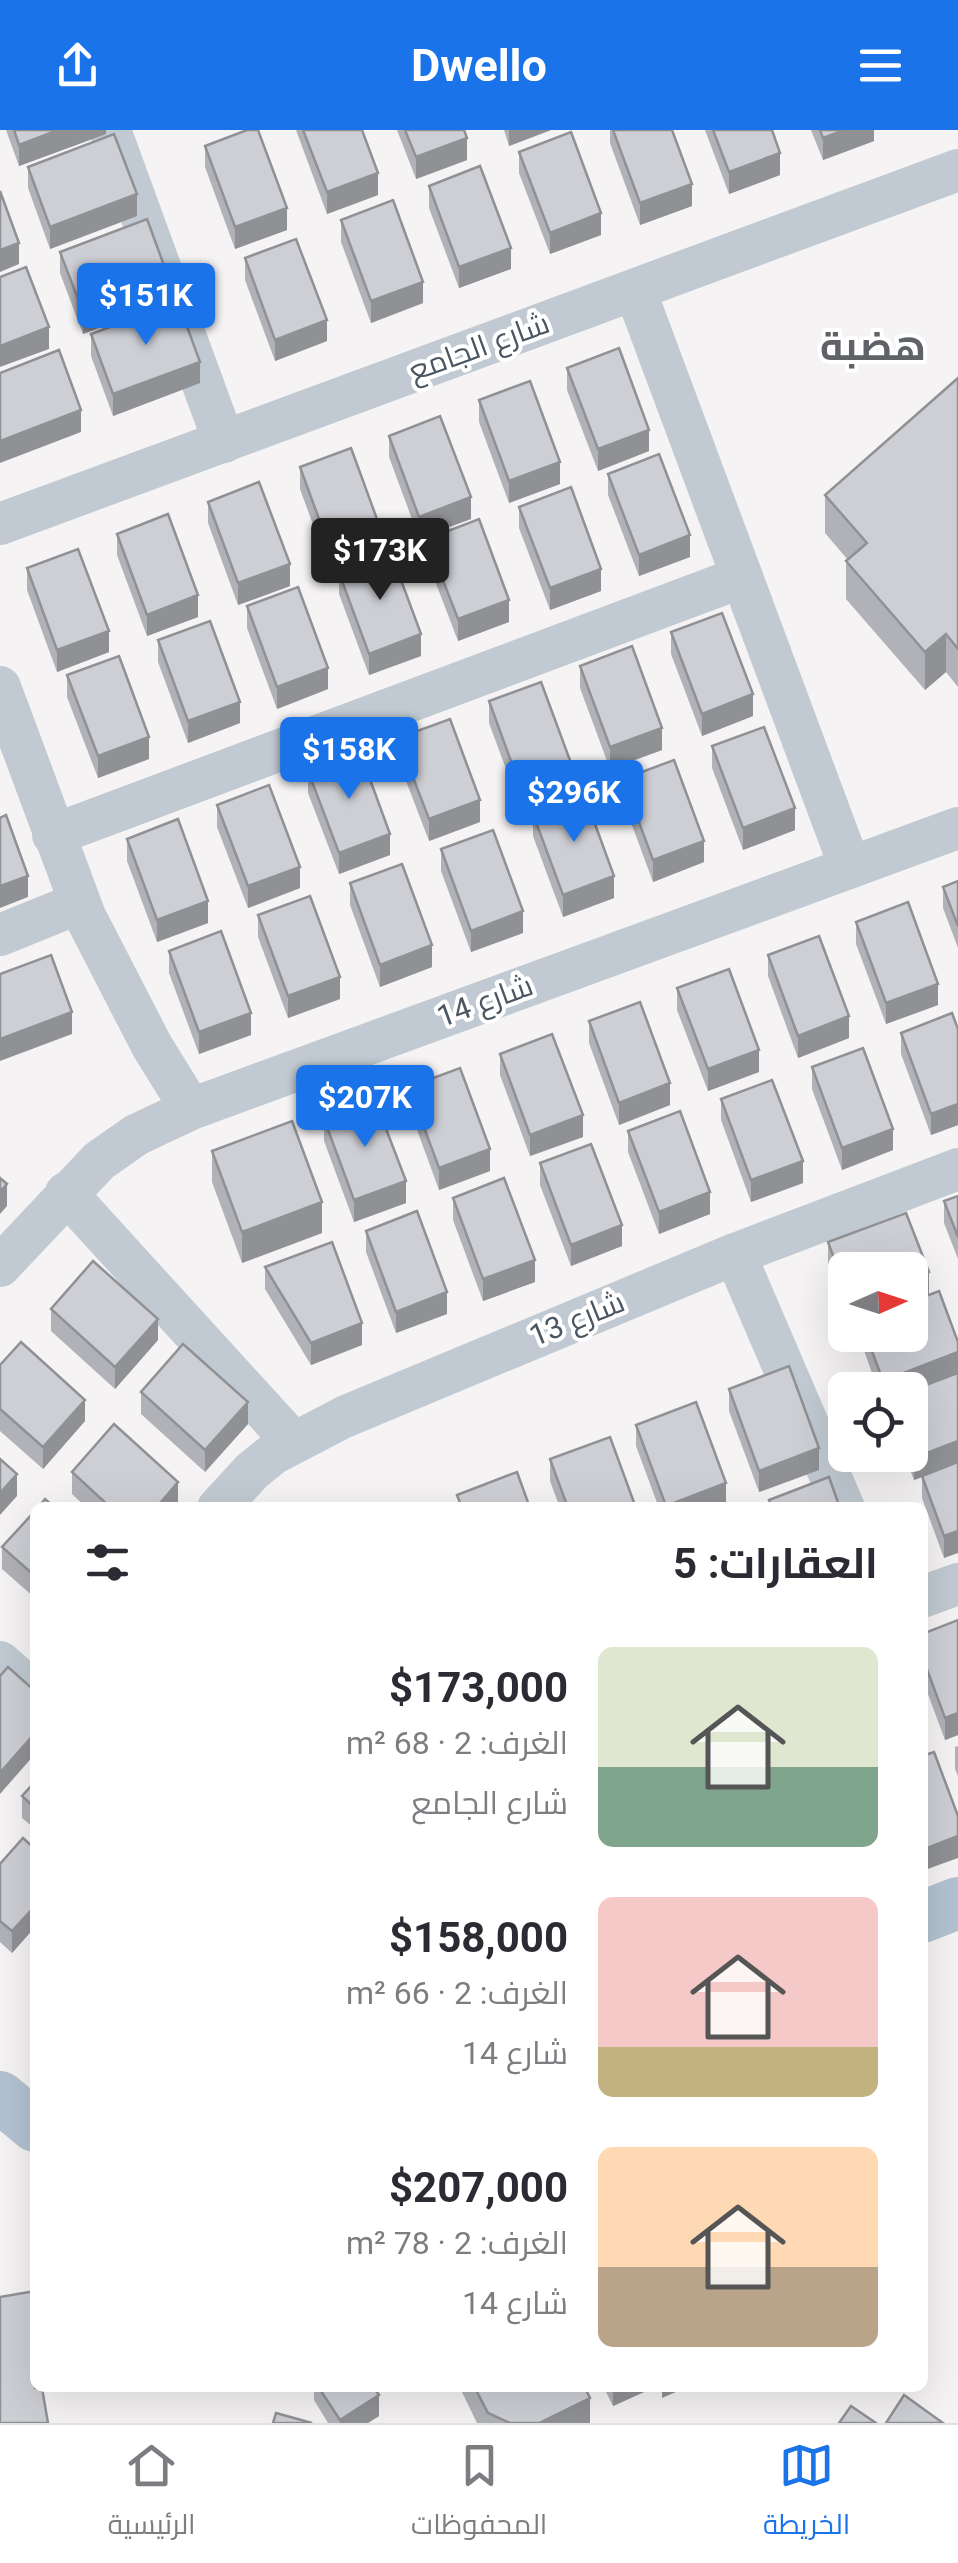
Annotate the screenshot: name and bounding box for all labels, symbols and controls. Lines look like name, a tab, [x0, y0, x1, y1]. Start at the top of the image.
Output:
icon: share	[50, 38, 105, 93]
icon: menu	[853, 38, 908, 93]
text: Dwello	[411, 39, 547, 92]
pin: $151K	[76, 263, 216, 348]
text: $151K	[99, 276, 193, 314]
street label: شارع الجامع	[404, 305, 555, 391]
district label: هضبة	[820, 323, 926, 370]
pin: $173K	[310, 518, 450, 603]
text: $173K	[333, 531, 427, 569]
pin: $158K	[279, 717, 419, 802]
text: $158K	[302, 730, 396, 768]
pin: $296K	[504, 760, 644, 845]
text: $296K	[527, 773, 621, 811]
street label: شارع 14	[432, 967, 538, 1037]
pin: $207K	[295, 1065, 435, 1150]
text: $207K	[318, 1078, 412, 1116]
north arrow	[828, 1252, 928, 1352]
map controls	[828, 1252, 928, 1472]
street label: شارع 13	[524, 1284, 631, 1356]
button: locate	[828, 1372, 928, 1472]
icon: filters	[80, 1535, 135, 1590]
text: العقارات: 5	[673, 1539, 878, 1588]
text: $173,000	[389, 1663, 568, 1712]
icon: home	[678, 1687, 798, 1807]
text: الغرف: 2 · 68 m²	[346, 1724, 568, 1762]
text: شارع الجامع	[411, 1784, 568, 1822]
text: $158,000	[389, 1913, 568, 1962]
icon: home	[678, 1937, 798, 2057]
text: الغرف: 2 · 66 m²	[346, 1974, 568, 2012]
text: شارع 14	[462, 2034, 568, 2072]
text: $207,000	[389, 2163, 568, 2212]
icon: home	[678, 2187, 798, 2307]
text: الغرف: 2 · 78 m²	[346, 2224, 568, 2262]
text: شارع 14	[462, 2284, 568, 2322]
tab: الرئيسية	[108, 2438, 196, 2550]
tab: المحفوظات	[411, 2438, 547, 2550]
tab: الخريطة	[763, 2438, 850, 2550]

